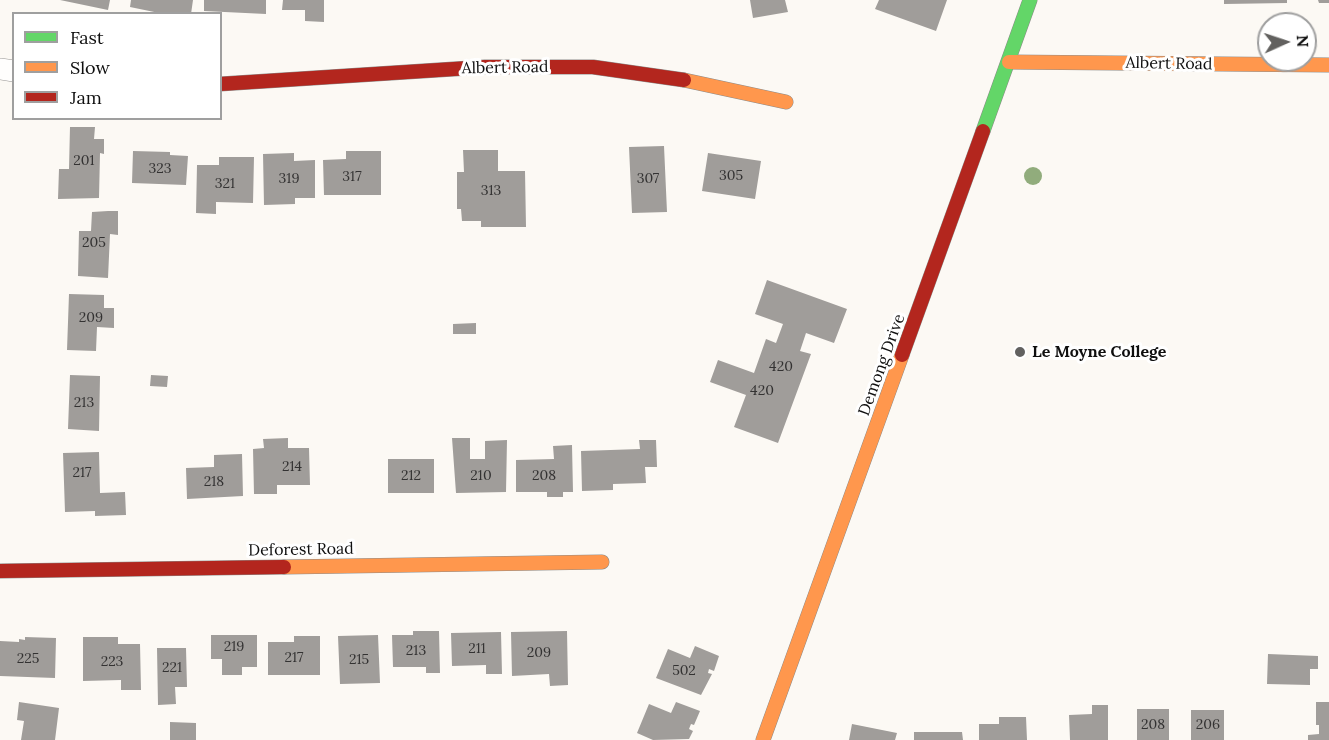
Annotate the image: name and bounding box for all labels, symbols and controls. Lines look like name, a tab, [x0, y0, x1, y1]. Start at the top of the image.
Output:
legend	[12, 12, 222, 120]
north arrow	[1257, 12, 1317, 72]
text: Fast	[70, 26, 104, 49]
text: N	[1293, 34, 1313, 48]
street label: Albert Road	[1125, 54, 1213, 74]
text: Slow	[70, 56, 110, 79]
street label: Albert Road	[461, 58, 549, 78]
text: Jam	[70, 86, 102, 109]
house number: 201	[73, 153, 95, 169]
house number: 323	[149, 161, 171, 177]
house number: 305	[719, 168, 743, 184]
house number: 317	[342, 169, 362, 185]
house number: 319	[279, 171, 299, 187]
house number: 307	[637, 171, 659, 187]
house number: 321	[215, 176, 235, 192]
house number: 313	[481, 183, 501, 199]
house number: 205	[82, 235, 106, 251]
house number: 209	[79, 310, 103, 326]
street label: Demong Drive	[855, 311, 909, 419]
place label: Le Moyne College	[1032, 342, 1166, 362]
marker: Le Moyne College	[1013, 345, 1027, 359]
house number: 420	[769, 359, 793, 375]
house number: 420	[750, 383, 774, 399]
house number: 213	[74, 395, 94, 411]
house number: 214	[282, 459, 302, 475]
house number: 217	[72, 465, 92, 481]
house number: 212	[401, 468, 421, 484]
house number: 210	[470, 468, 492, 484]
house number: 208	[532, 468, 556, 484]
house number: 218	[204, 474, 224, 490]
street label: Deforest Road	[248, 539, 354, 561]
house number: 219	[224, 639, 244, 655]
house number: 211	[468, 641, 486, 657]
house number: 213	[406, 643, 426, 659]
house number: 209	[527, 645, 551, 661]
house number: 217	[284, 650, 304, 666]
house number: 225	[17, 651, 39, 667]
house number: 215	[349, 652, 369, 668]
house number: 223	[101, 654, 123, 670]
house number: 221	[162, 660, 182, 676]
house number: 502	[672, 663, 696, 679]
house number: 208	[1141, 717, 1165, 733]
house number: 206	[1196, 717, 1220, 733]

